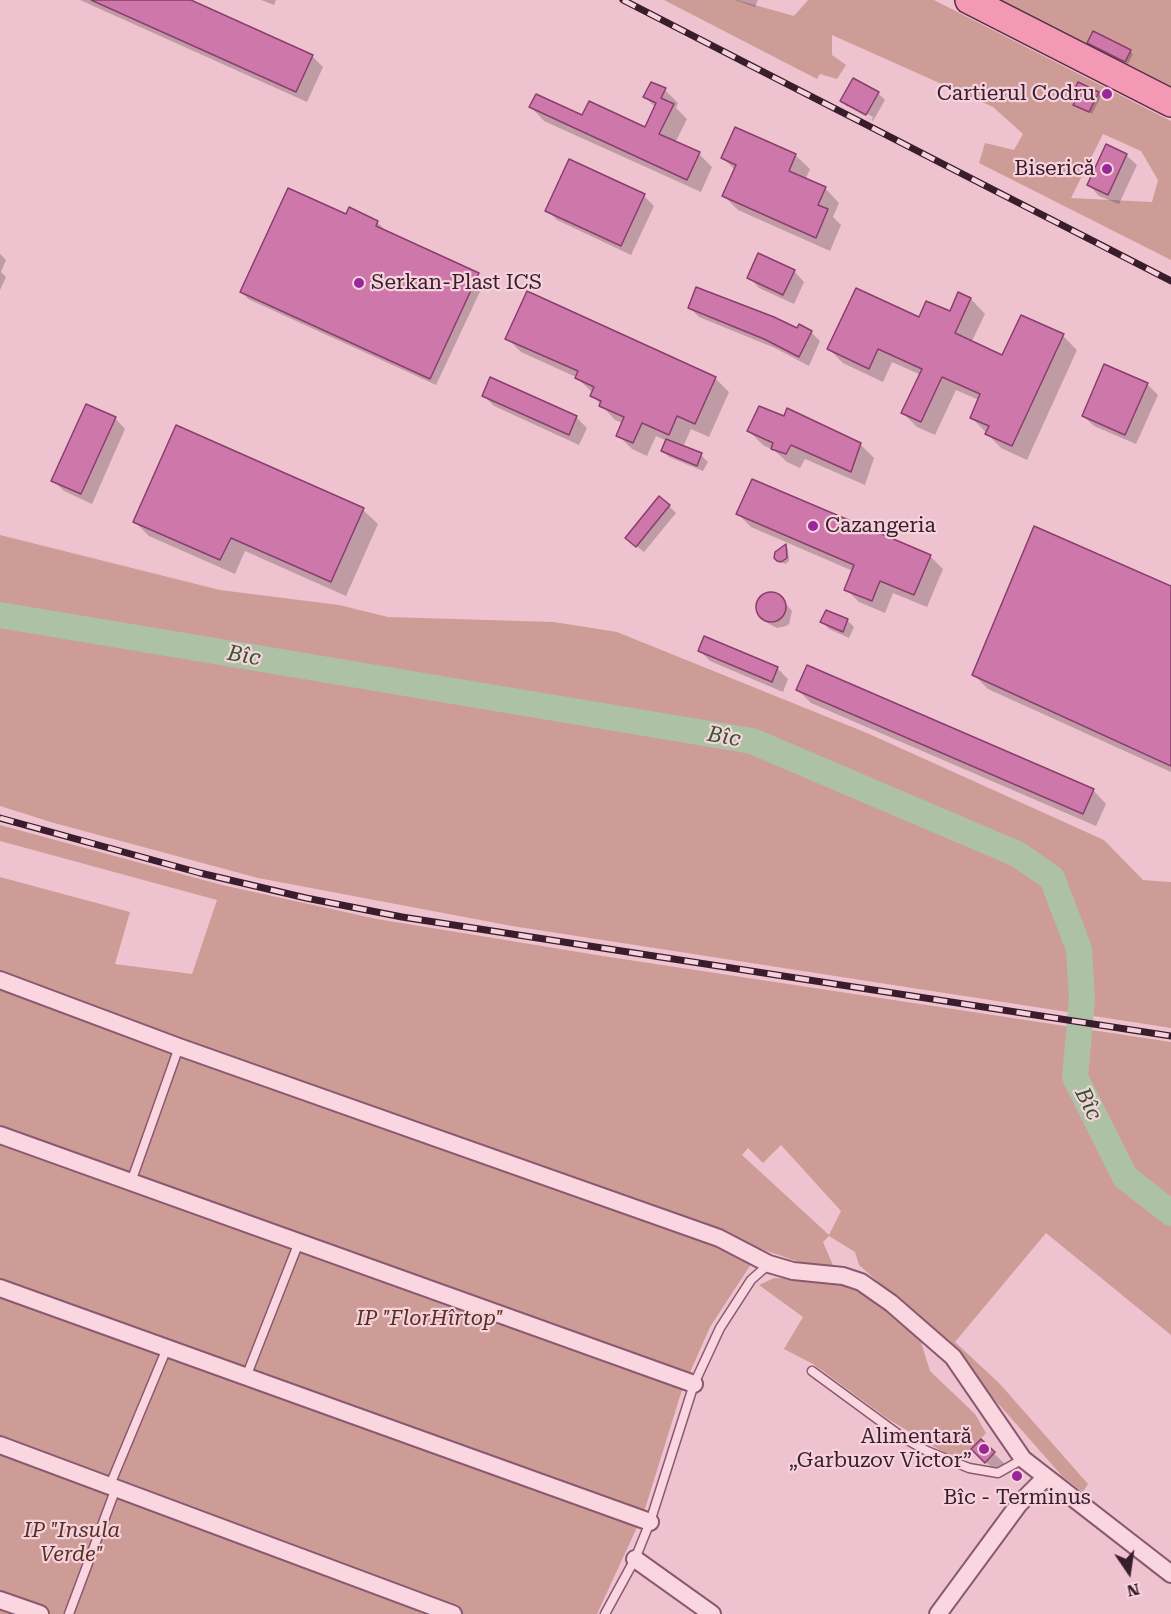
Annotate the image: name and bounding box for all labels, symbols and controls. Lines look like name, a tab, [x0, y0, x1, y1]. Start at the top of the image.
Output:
place label: Cartierul Codru	[937, 81, 1095, 107]
marker: Cartierul Codru	[1100, 87, 1114, 101]
place label: Biserică	[1014, 156, 1095, 182]
marker: Biserică	[1100, 162, 1114, 176]
place label: Serkan-Plast ICS	[371, 270, 542, 296]
marker: Serkan-Plast ICS	[352, 276, 366, 290]
place label: Cazangeria	[825, 513, 936, 539]
marker: Cazangeria	[806, 519, 820, 533]
water label: Bîc	[225, 640, 263, 672]
water label: Bîc	[705, 721, 743, 753]
water label: Bîc	[1069, 1083, 1107, 1125]
park label: IP "FlorHîrtop"	[356, 1306, 504, 1332]
place label: Alimentară „Garbuzov Victor”	[789, 1424, 972, 1474]
marker: Alimentară „Garbuzov Victor”	[977, 1442, 991, 1456]
marker: Bîc - Terminus	[1010, 1469, 1024, 1483]
place label: Bîc - Terminus	[943, 1485, 1091, 1511]
park label: IP "Insula Verde"	[24, 1518, 120, 1568]
north arrow	[1099, 1542, 1159, 1602]
text: N	[1125, 1579, 1141, 1601]

